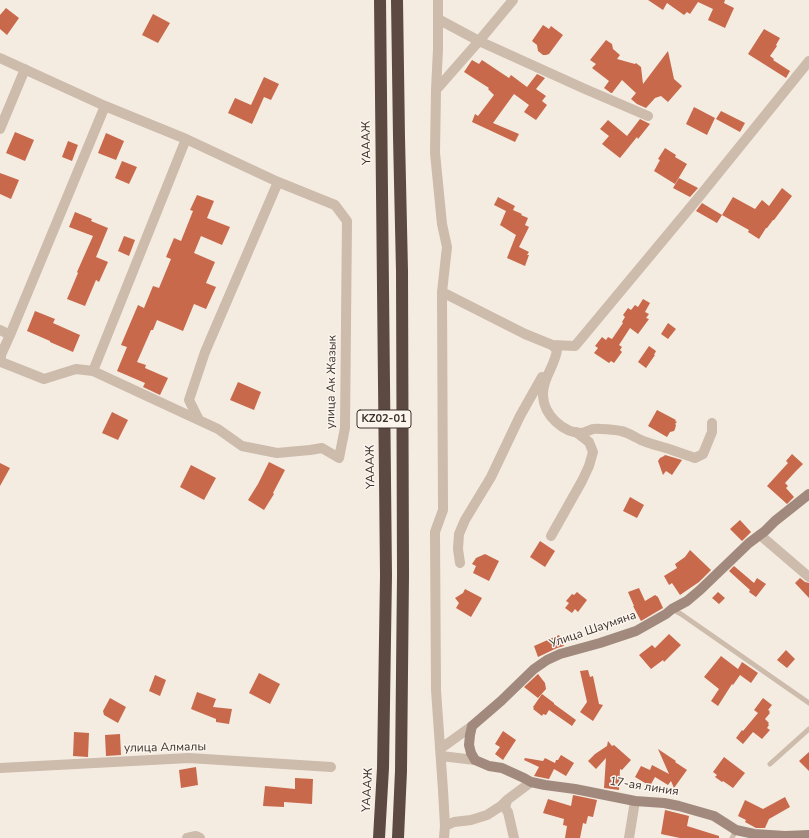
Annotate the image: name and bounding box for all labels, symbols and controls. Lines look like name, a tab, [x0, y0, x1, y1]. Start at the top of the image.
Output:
street label: ҮАААЖ	[359, 121, 375, 165]
street label: улица Ак Жазык	[324, 335, 340, 429]
road number: KZ02-01	[357, 410, 411, 428]
street label: ҮАААЖ	[363, 445, 379, 489]
street label: Улица Шаумяна	[548, 608, 638, 652]
street label: улица Алмалы	[124, 740, 206, 756]
street label: ҮАААЖ	[360, 768, 376, 812]
street label: 17-ая линия	[608, 774, 680, 800]

